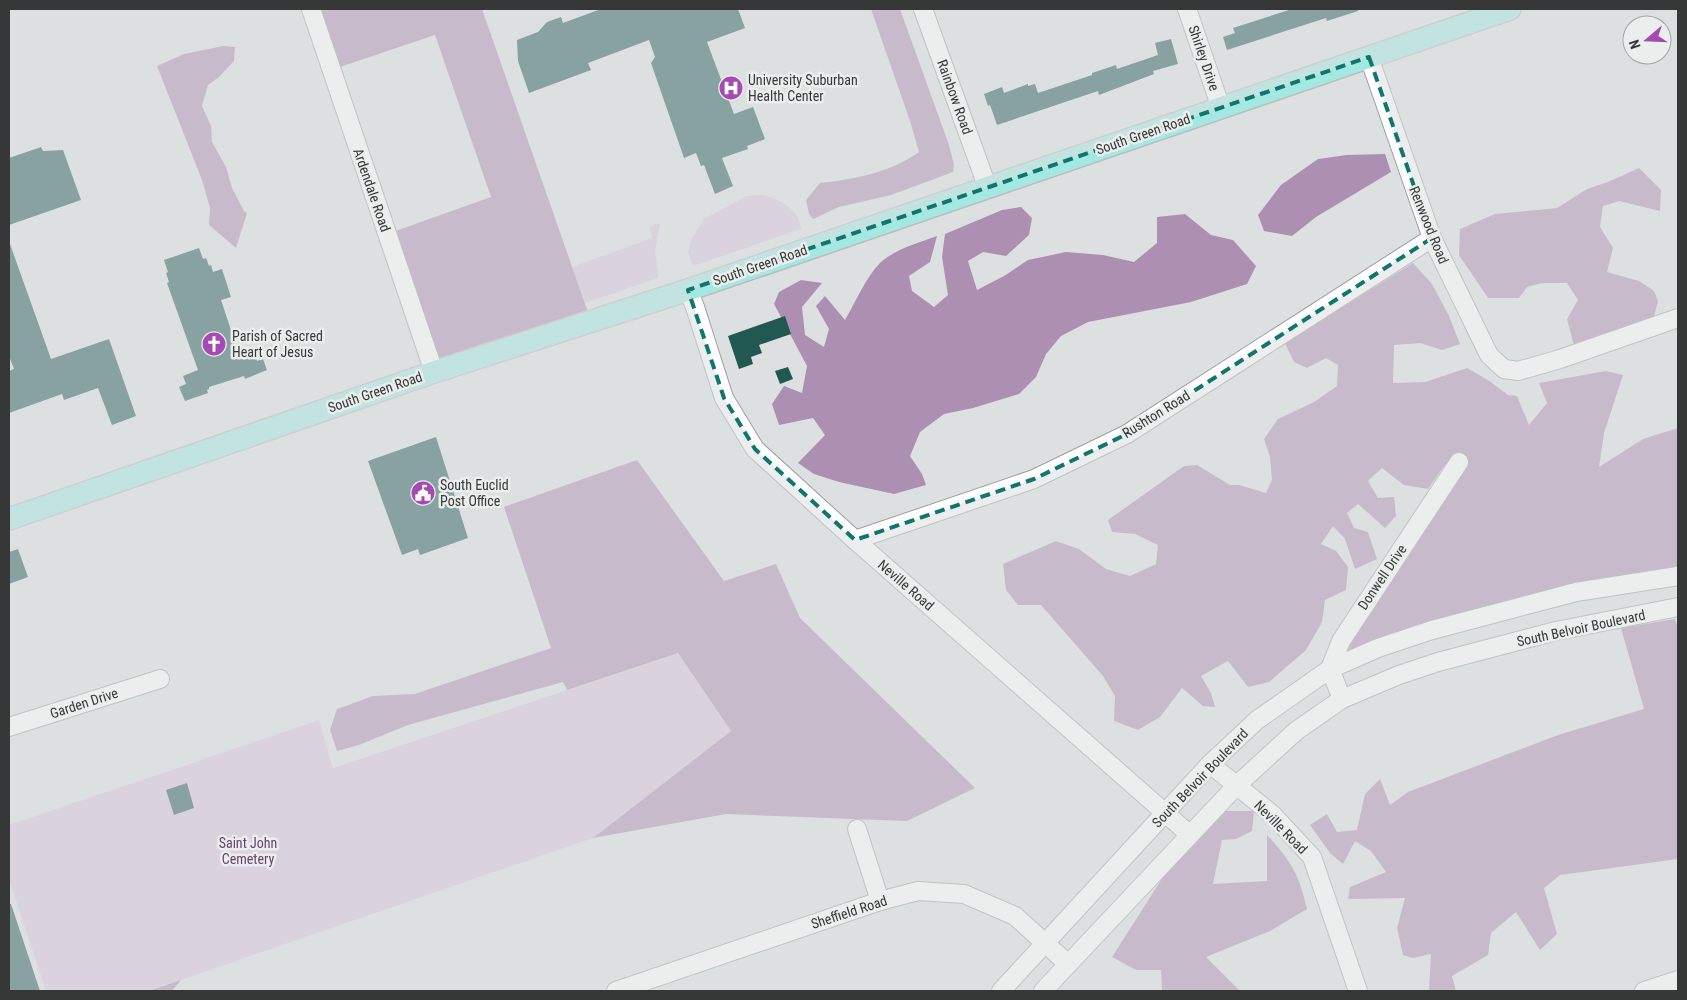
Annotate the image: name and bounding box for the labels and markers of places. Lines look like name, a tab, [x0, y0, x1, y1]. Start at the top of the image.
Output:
place label: University Suburban Health Center	[748, 72, 858, 104]
hospital icon: University Suburban Health Center	[718, 75, 744, 101]
place label: Parish of Sacred Heart of Jesus	[232, 328, 323, 360]
church icon: Parish of Sacred Heart of Jesus	[201, 331, 227, 357]
place label: South Euclid Post Office	[440, 477, 509, 509]
public building icon: South Euclid Post Office	[410, 480, 436, 506]

